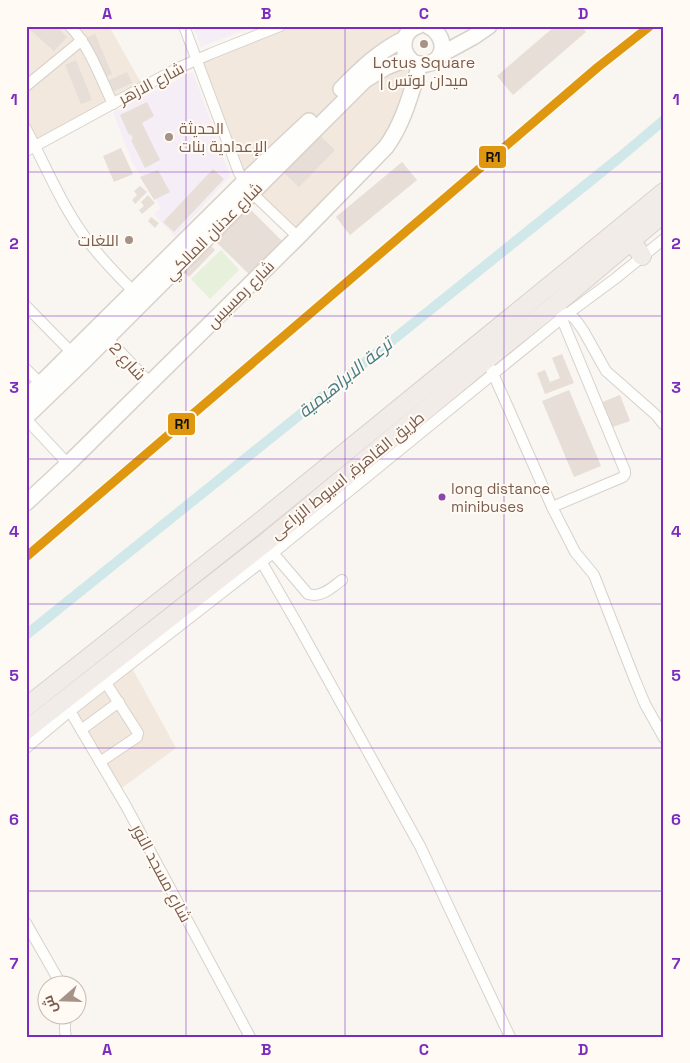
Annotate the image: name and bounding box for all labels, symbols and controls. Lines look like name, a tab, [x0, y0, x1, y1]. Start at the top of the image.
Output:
text: A	[102, 3, 112, 24]
text: B	[261, 3, 271, 24]
text: C	[419, 3, 429, 24]
text: D	[578, 3, 588, 24]
marker: Lotus Square | ميدان لوتس	[418, 38, 430, 50]
place label: Lotus Square | ميدان لوتس	[373, 52, 475, 91]
street label: شارع الازهر	[114, 57, 188, 111]
text: 1	[10, 89, 18, 110]
text: 1	[672, 89, 680, 110]
place label: الحديثة الإعدادية بنات	[179, 118, 268, 157]
marker: الحديثة الإعدادية بنات	[163, 131, 175, 143]
line badge: R1	[478, 145, 507, 169]
text: R1	[485, 148, 501, 166]
street label: شارع عدنان المالكي	[160, 178, 269, 287]
place label: اللغات	[78, 230, 119, 251]
text: 2	[9, 233, 19, 254]
text: 2	[671, 233, 681, 254]
marker: اللغات	[123, 234, 135, 246]
street label: شارع رمسيس	[202, 256, 280, 334]
water label: ترعة الابراهيمية	[293, 331, 399, 423]
street label: شارع 2	[104, 338, 151, 386]
text: 3	[9, 377, 19, 398]
text: 3	[671, 377, 681, 398]
street label: طريق القاهرة, اسيوط الزراعى	[266, 407, 429, 544]
line badge: R1	[167, 412, 196, 436]
text: R1	[174, 415, 190, 433]
place label: long distance minibuses	[451, 479, 550, 516]
marker: long distance minibuses	[437, 492, 447, 502]
text: 4	[9, 521, 19, 542]
text: 4	[671, 521, 681, 542]
text: 5	[9, 665, 19, 686]
text: 5	[671, 665, 681, 686]
text: 6	[9, 809, 19, 830]
text: 6	[671, 809, 681, 830]
street label: شارع مسجد النور	[126, 820, 196, 926]
text: 7	[10, 953, 19, 974]
text: 7	[672, 953, 681, 974]
north arrow	[38, 976, 88, 1026]
text: ش	[38, 993, 61, 1016]
text: A	[102, 1039, 112, 1060]
text: B	[261, 1039, 271, 1060]
text: C	[419, 1039, 429, 1060]
text: D	[578, 1039, 588, 1060]

